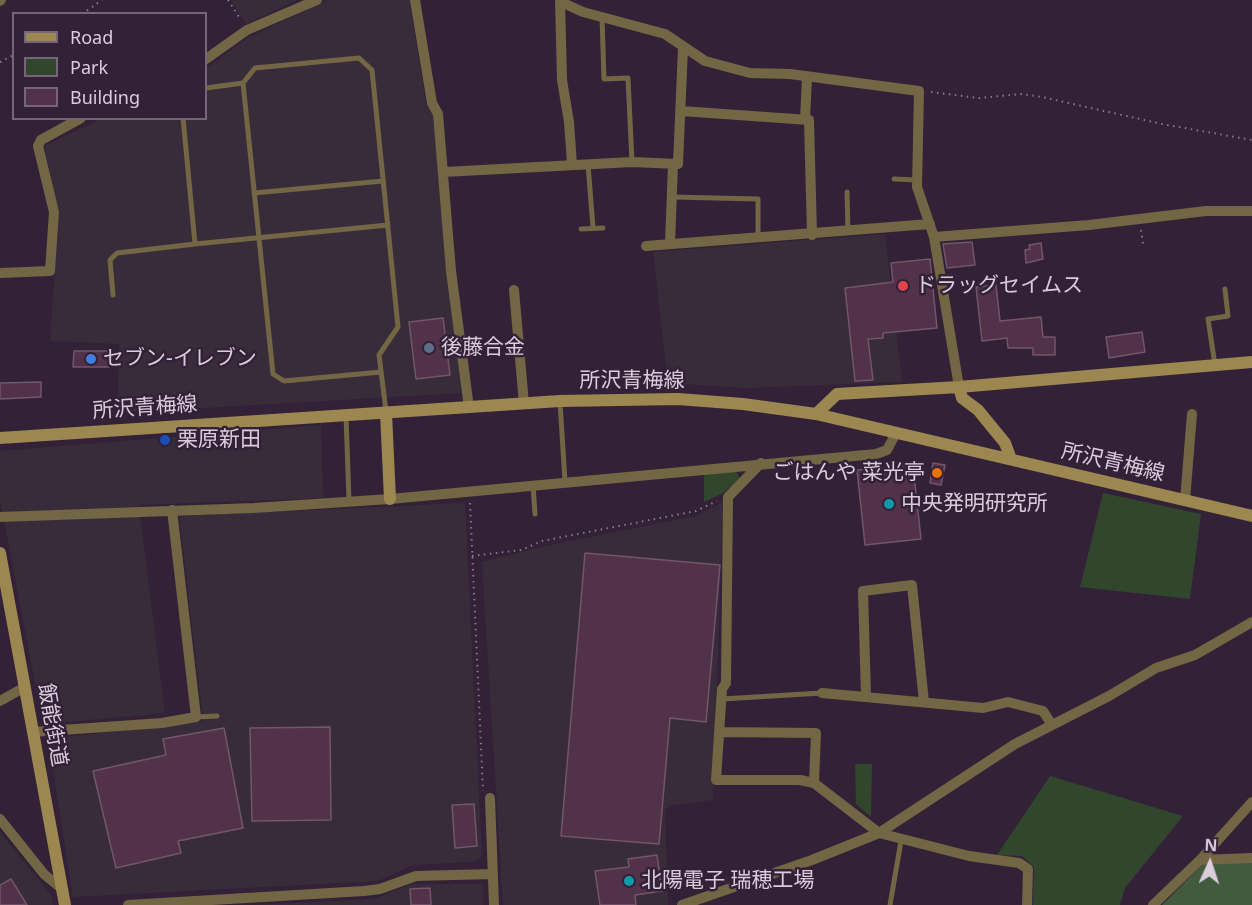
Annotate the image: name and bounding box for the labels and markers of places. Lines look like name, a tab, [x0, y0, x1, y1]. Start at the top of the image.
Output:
place label: ドラッグセイムス	[915, 273, 1083, 299]
marker: ドラッグセイムス	[896, 279, 910, 293]
place label: 後藤合金	[441, 335, 525, 361]
marker: 後藤合金	[422, 341, 436, 355]
place label: セブン-イレブン	[103, 346, 257, 372]
marker: セブン-イレブン	[84, 352, 98, 366]
place label: 栗原新田	[177, 427, 261, 453]
marker: 栗原新田	[158, 433, 172, 447]
place label: ごはんや 菜光亭	[773, 460, 925, 486]
marker: ごはんや 菜光亭	[930, 466, 944, 480]
place label: 中央発明研究所	[901, 491, 1048, 517]
marker: 中央発明研究所	[882, 497, 896, 511]
place label: 北陽電子 瑞穂工場	[641, 868, 814, 894]
marker: 北陽電子 瑞穂工場	[622, 874, 636, 888]

